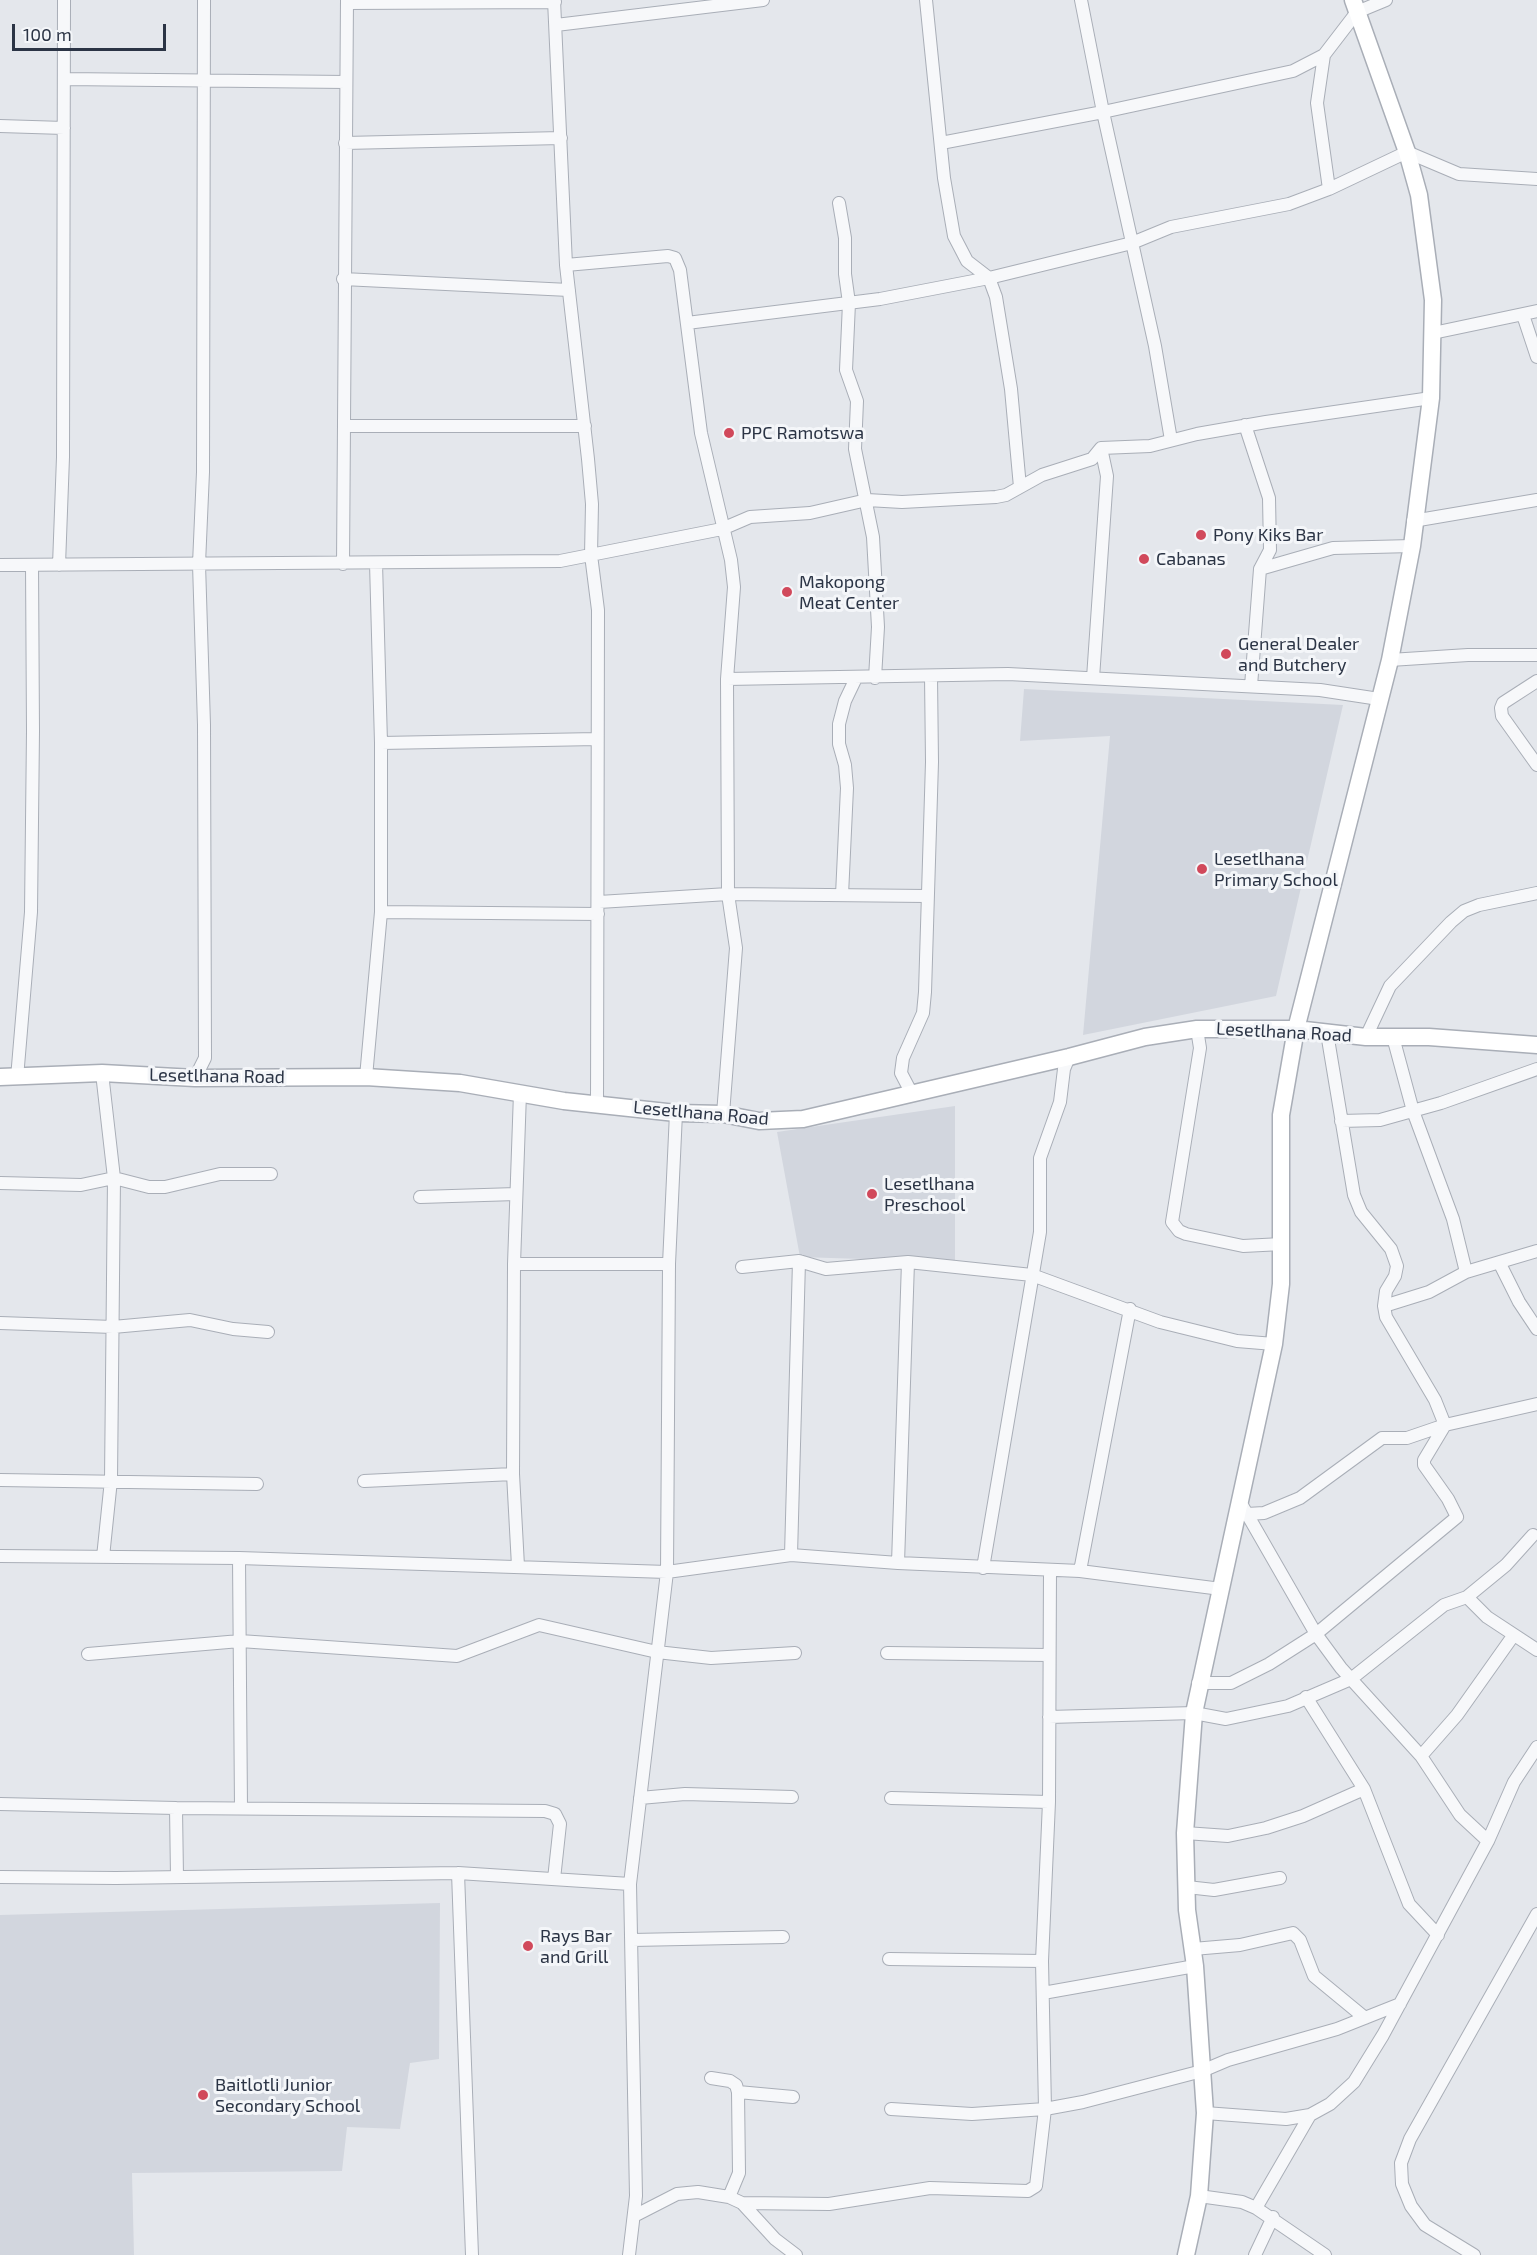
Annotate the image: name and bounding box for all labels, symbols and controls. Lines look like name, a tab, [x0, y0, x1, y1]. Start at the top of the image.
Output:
scale bar	[15, 12, 170, 50]
text: 100 m	[23, 23, 72, 45]
place label: PPC Ramotswa	[741, 422, 864, 444]
marker: PPC Ramotswa	[722, 426, 736, 440]
place label: Pony Kiks Bar	[1213, 524, 1323, 546]
marker: Pony Kiks Bar	[1194, 528, 1208, 542]
place label: Cabanas	[1156, 548, 1226, 570]
marker: Cabanas	[1137, 552, 1151, 566]
place label: Makopong Meat Center	[799, 571, 899, 614]
marker: Makopong Meat Center	[780, 585, 794, 599]
place label: General Dealer and Butchery	[1238, 633, 1359, 676]
marker: General Dealer and Butchery	[1219, 647, 1233, 661]
place label: Lesetlhana Primary School	[1214, 848, 1338, 890]
marker: Lesetlhana Primary School	[1195, 862, 1209, 876]
street label: Lesetlhana Road	[1216, 1018, 1352, 1046]
street label: Lesetlhana Road	[149, 1064, 285, 1088]
street label: Lesetlhana Road	[632, 1096, 770, 1130]
place label: Lesetlhana Preschool	[884, 1173, 975, 1216]
marker: Lesetlhana Preschool	[865, 1187, 879, 1201]
place label: Rays Bar and Grill	[540, 1925, 612, 1968]
marker: Rays Bar and Grill	[521, 1939, 535, 1953]
place label: Baitlotli Junior Secondary School	[215, 2074, 360, 2116]
marker: Baitlotli Junior Secondary School	[196, 2088, 210, 2102]

